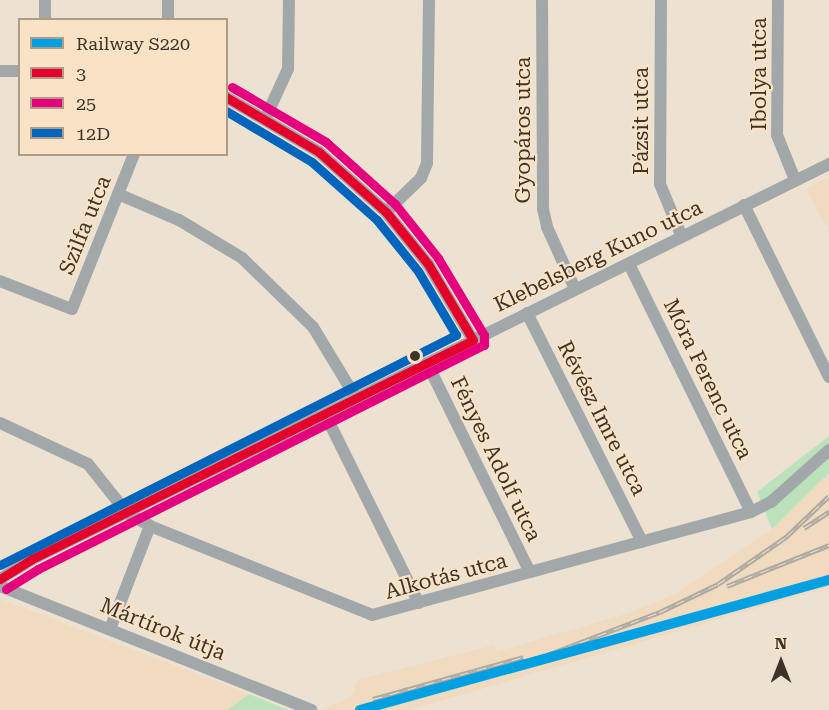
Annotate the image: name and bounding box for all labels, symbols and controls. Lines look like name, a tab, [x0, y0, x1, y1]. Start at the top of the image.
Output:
street label: Ibolya utca	[746, 17, 772, 131]
legend	[18, 18, 228, 156]
text: Railway S220	[76, 33, 190, 54]
street label: Gyopáros utca	[510, 57, 536, 203]
text: 3	[76, 63, 86, 84]
street label: Pázsit utca	[628, 67, 654, 175]
text: 25	[76, 93, 96, 114]
text: 12D	[76, 123, 110, 144]
street label: Szilfa utca	[54, 172, 116, 278]
street label: Klebelsberg Kuno utca	[490, 195, 706, 317]
street label: Móra Ferenc utca	[658, 295, 758, 463]
street label: Révész Imre utca	[552, 337, 652, 499]
unlabelled marker	[409, 350, 421, 362]
street label: Fényes Adolf utca	[445, 373, 547, 545]
street label: Alkotás utca	[382, 548, 510, 604]
street label: Mártírok útja	[97, 592, 229, 666]
north arrow	[751, 632, 811, 692]
text: N	[775, 634, 787, 653]

